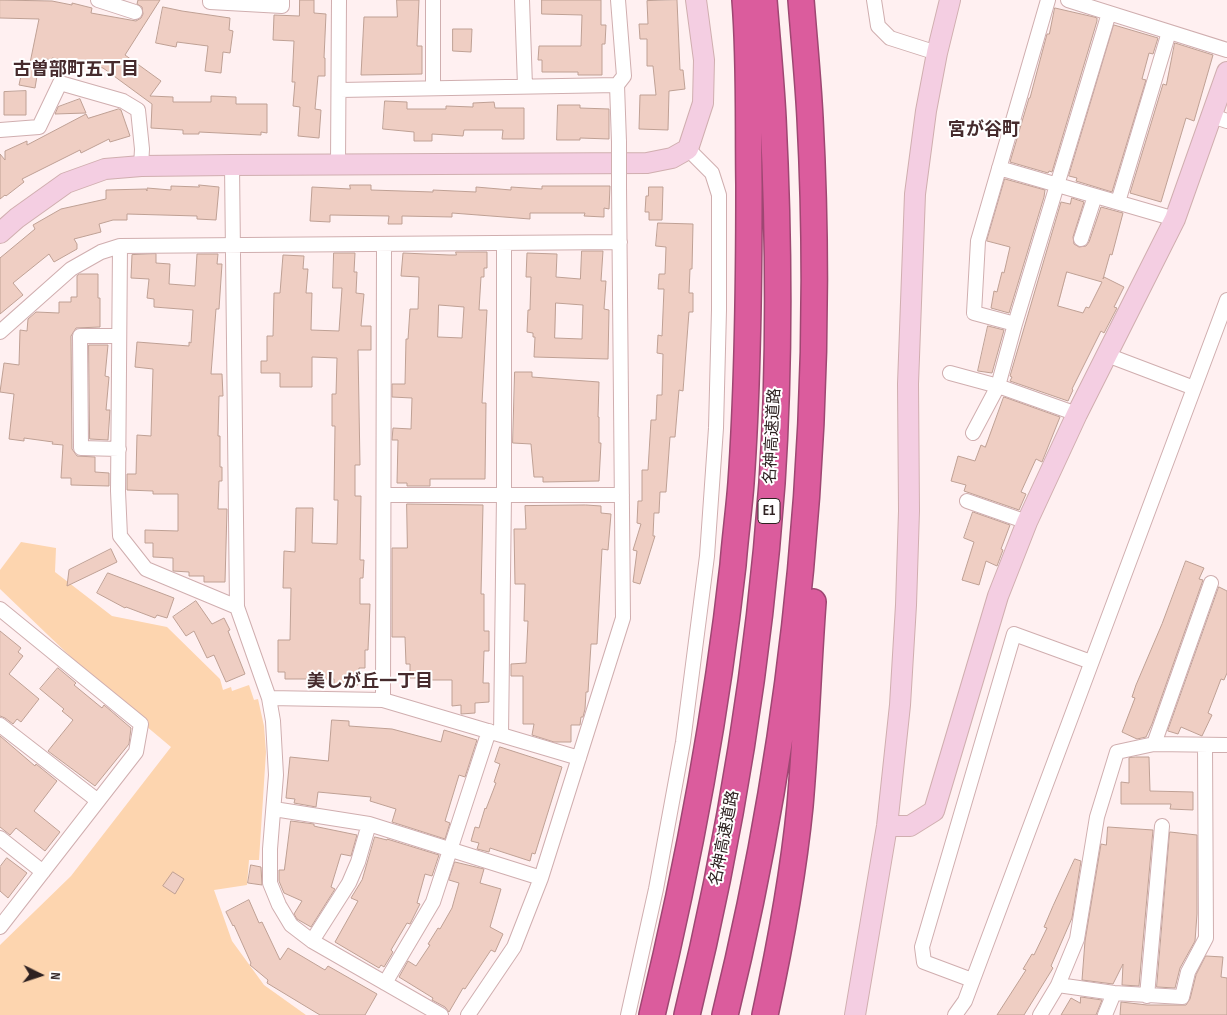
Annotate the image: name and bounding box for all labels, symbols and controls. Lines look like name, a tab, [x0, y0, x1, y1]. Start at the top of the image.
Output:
district label: 古曽部町五丁目	[13, 59, 139, 81]
district label: 宮が谷町	[948, 119, 1020, 141]
street label: 名神高速道路	[761, 388, 785, 484]
road number: E1	[758, 498, 780, 524]
district label: 美しが丘一丁目	[307, 671, 433, 693]
street label: 名神高速道路	[706, 789, 744, 887]
north arrow	[15, 950, 65, 1000]
text: N	[47, 972, 64, 980]

